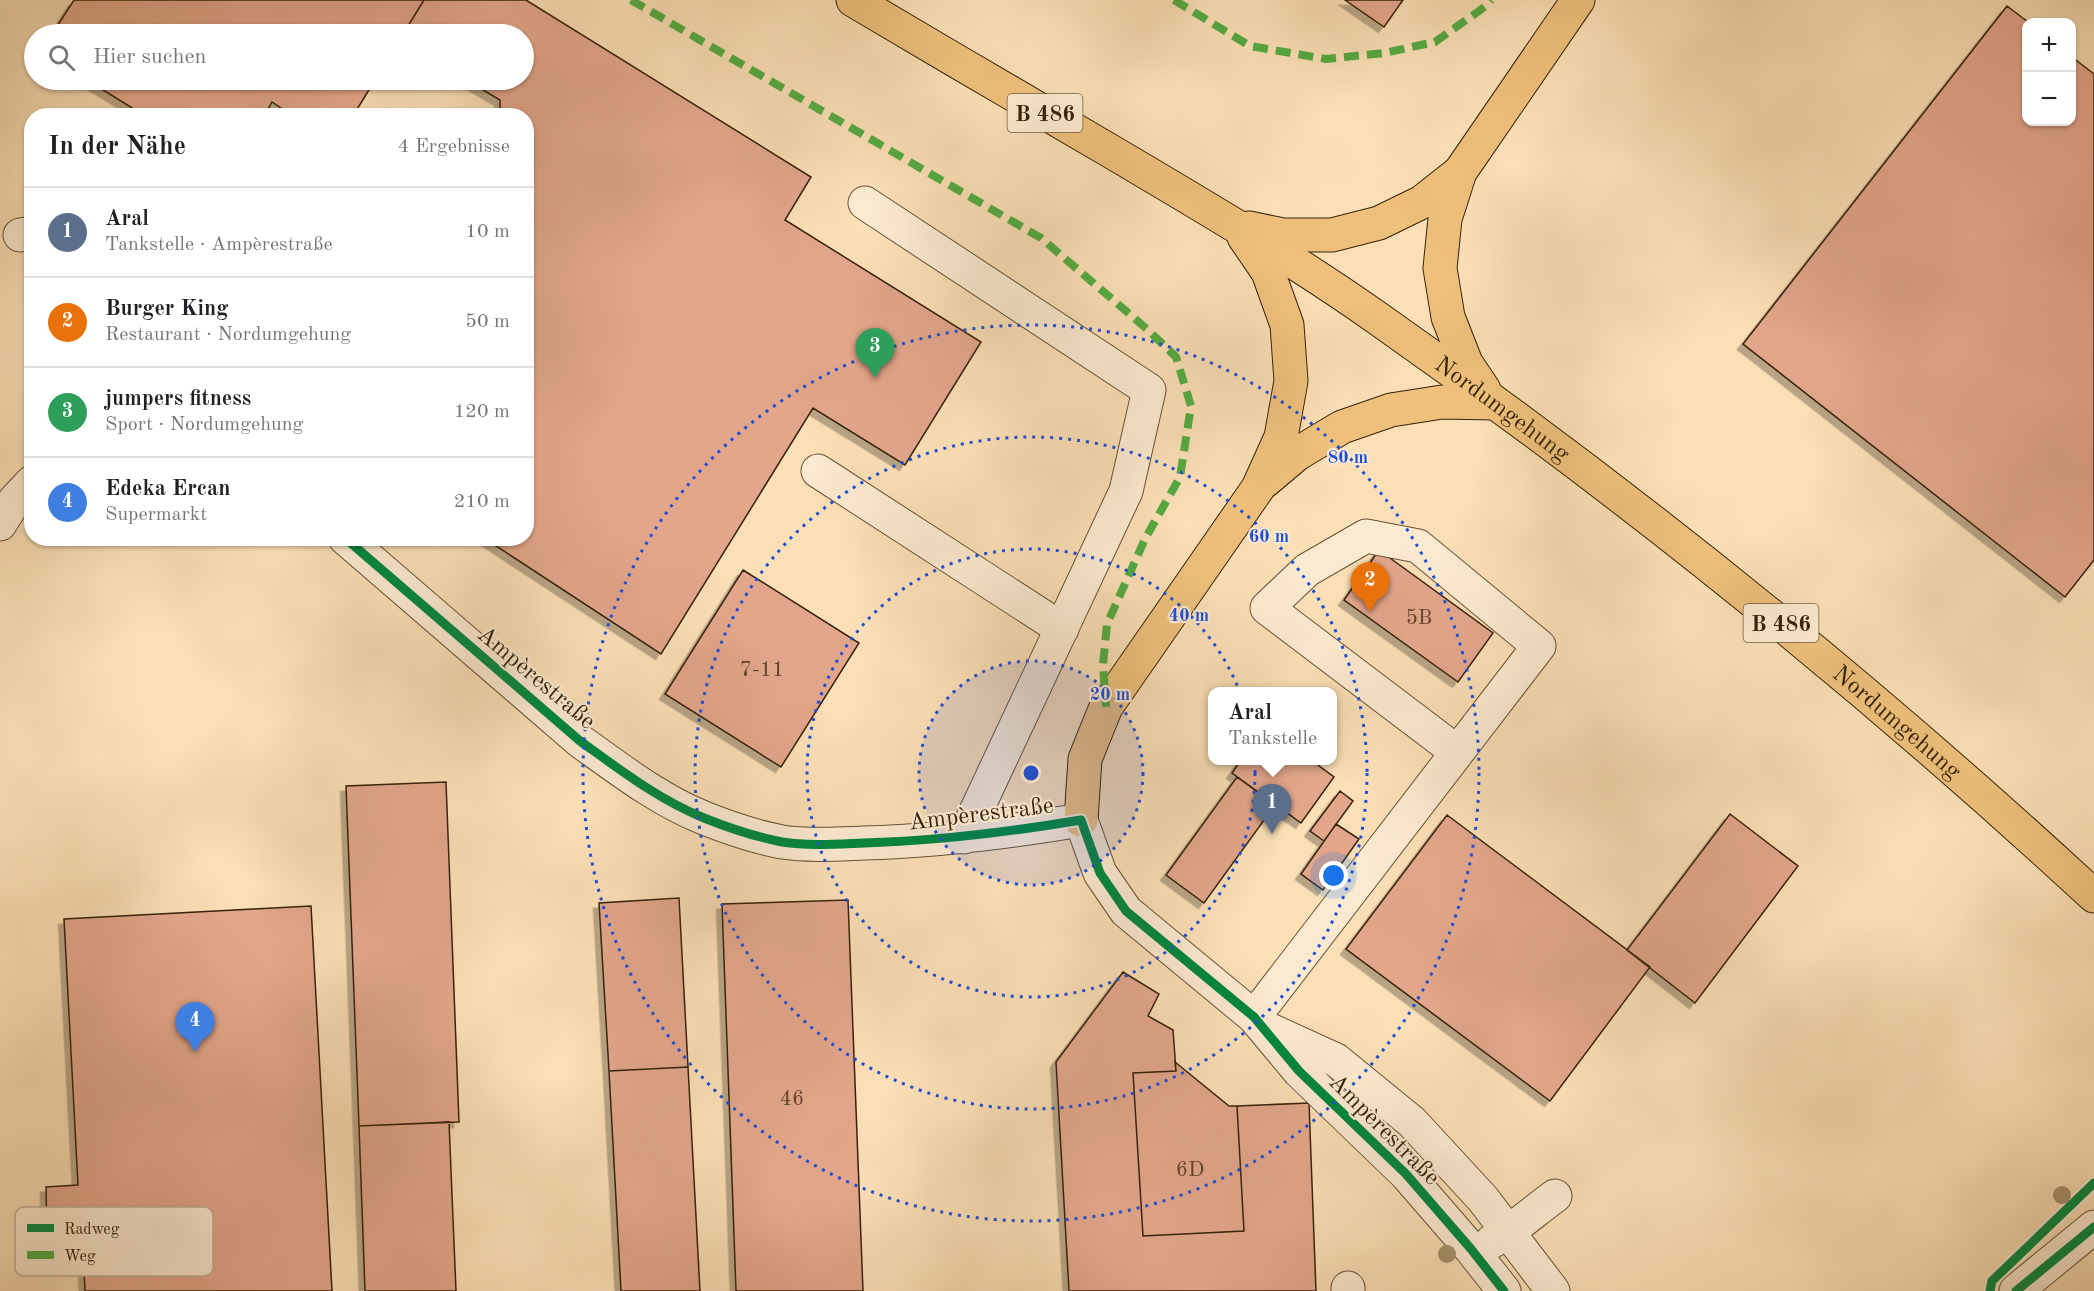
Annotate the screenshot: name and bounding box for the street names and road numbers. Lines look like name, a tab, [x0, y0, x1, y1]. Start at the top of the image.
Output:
road number: B 486	[1008, 94, 1082, 132]
street label: Nordumgehung	[1430, 353, 1573, 467]
road number: B 486	[1744, 604, 1818, 642]
street label: Ampèrestraße	[472, 622, 599, 735]
street label: Nordumgehung	[1827, 662, 1965, 784]
street label: Ampèrestraße	[907, 794, 1055, 836]
street label: Ampèrestraße	[1324, 1070, 1444, 1190]

